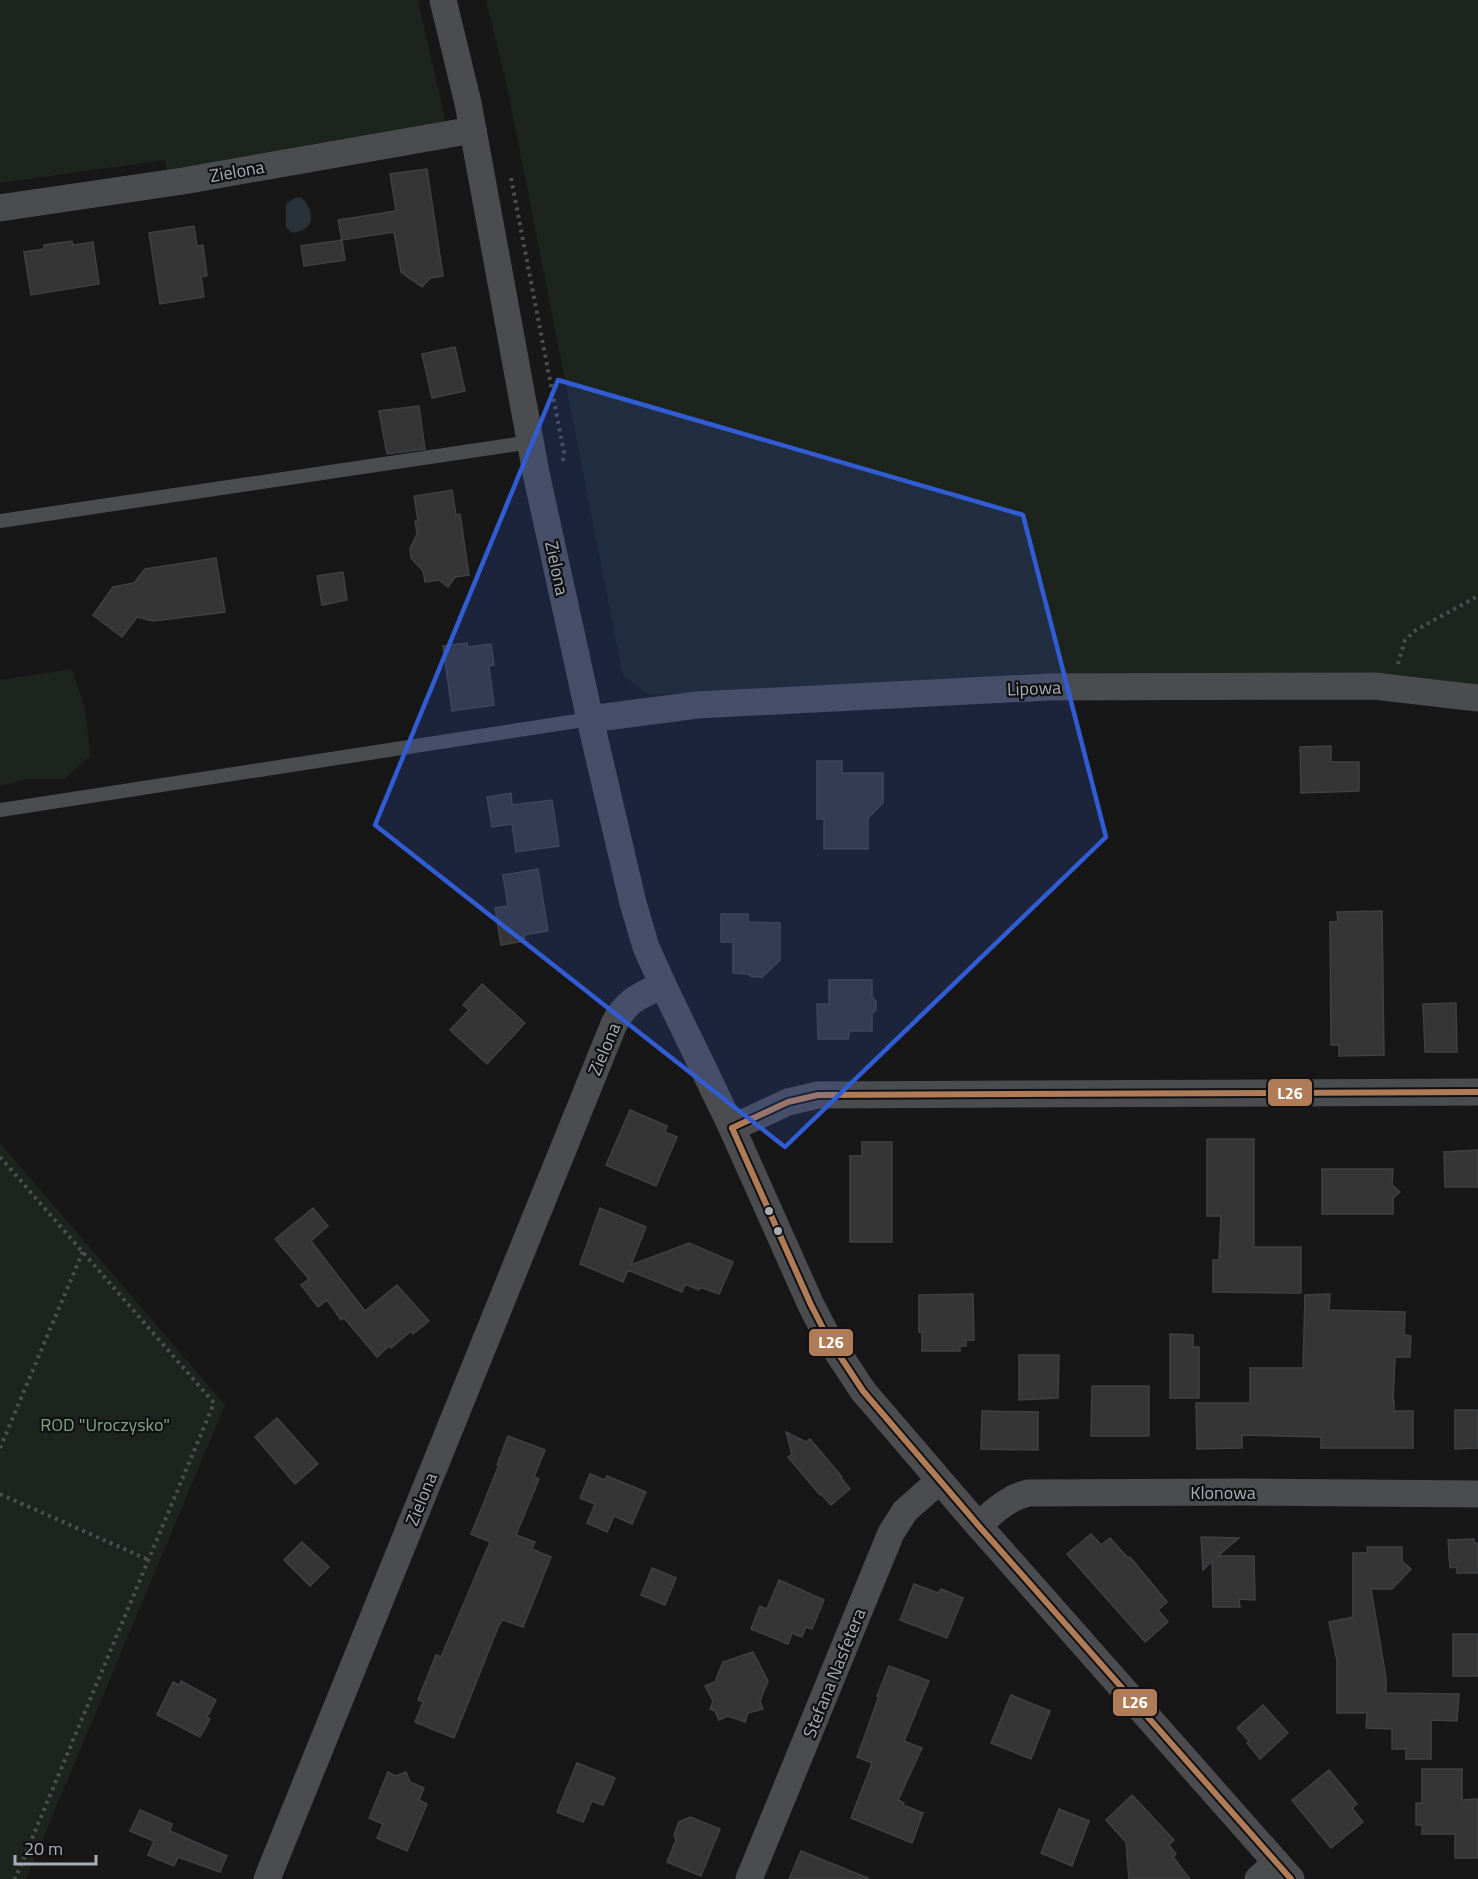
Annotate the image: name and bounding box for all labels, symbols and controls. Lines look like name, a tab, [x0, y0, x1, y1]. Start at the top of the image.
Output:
street label: Zielona	[208, 153, 266, 189]
street label: Zielona	[538, 538, 576, 598]
street label: Lipowa	[1006, 674, 1062, 702]
street label: Zielona	[581, 1018, 627, 1080]
line badge: L26	[1267, 1078, 1313, 1107]
text: L26	[1277, 1081, 1303, 1105]
unlabelled marker	[763, 1205, 775, 1217]
unlabelled marker	[772, 1225, 784, 1237]
line badge: L26	[808, 1328, 854, 1357]
text: L26	[818, 1330, 844, 1354]
park label: ROD "Uroczysko"	[40, 1411, 170, 1438]
street label: Zielona	[398, 1468, 444, 1530]
street label: Klonowa	[1190, 1479, 1256, 1506]
street label: Stefana Nasfetera	[796, 1604, 872, 1742]
line badge: L26	[1112, 1688, 1158, 1717]
text: L26	[1122, 1690, 1148, 1714]
scale bar	[15, 1828, 96, 1866]
text: 20 m	[24, 1835, 63, 1862]

